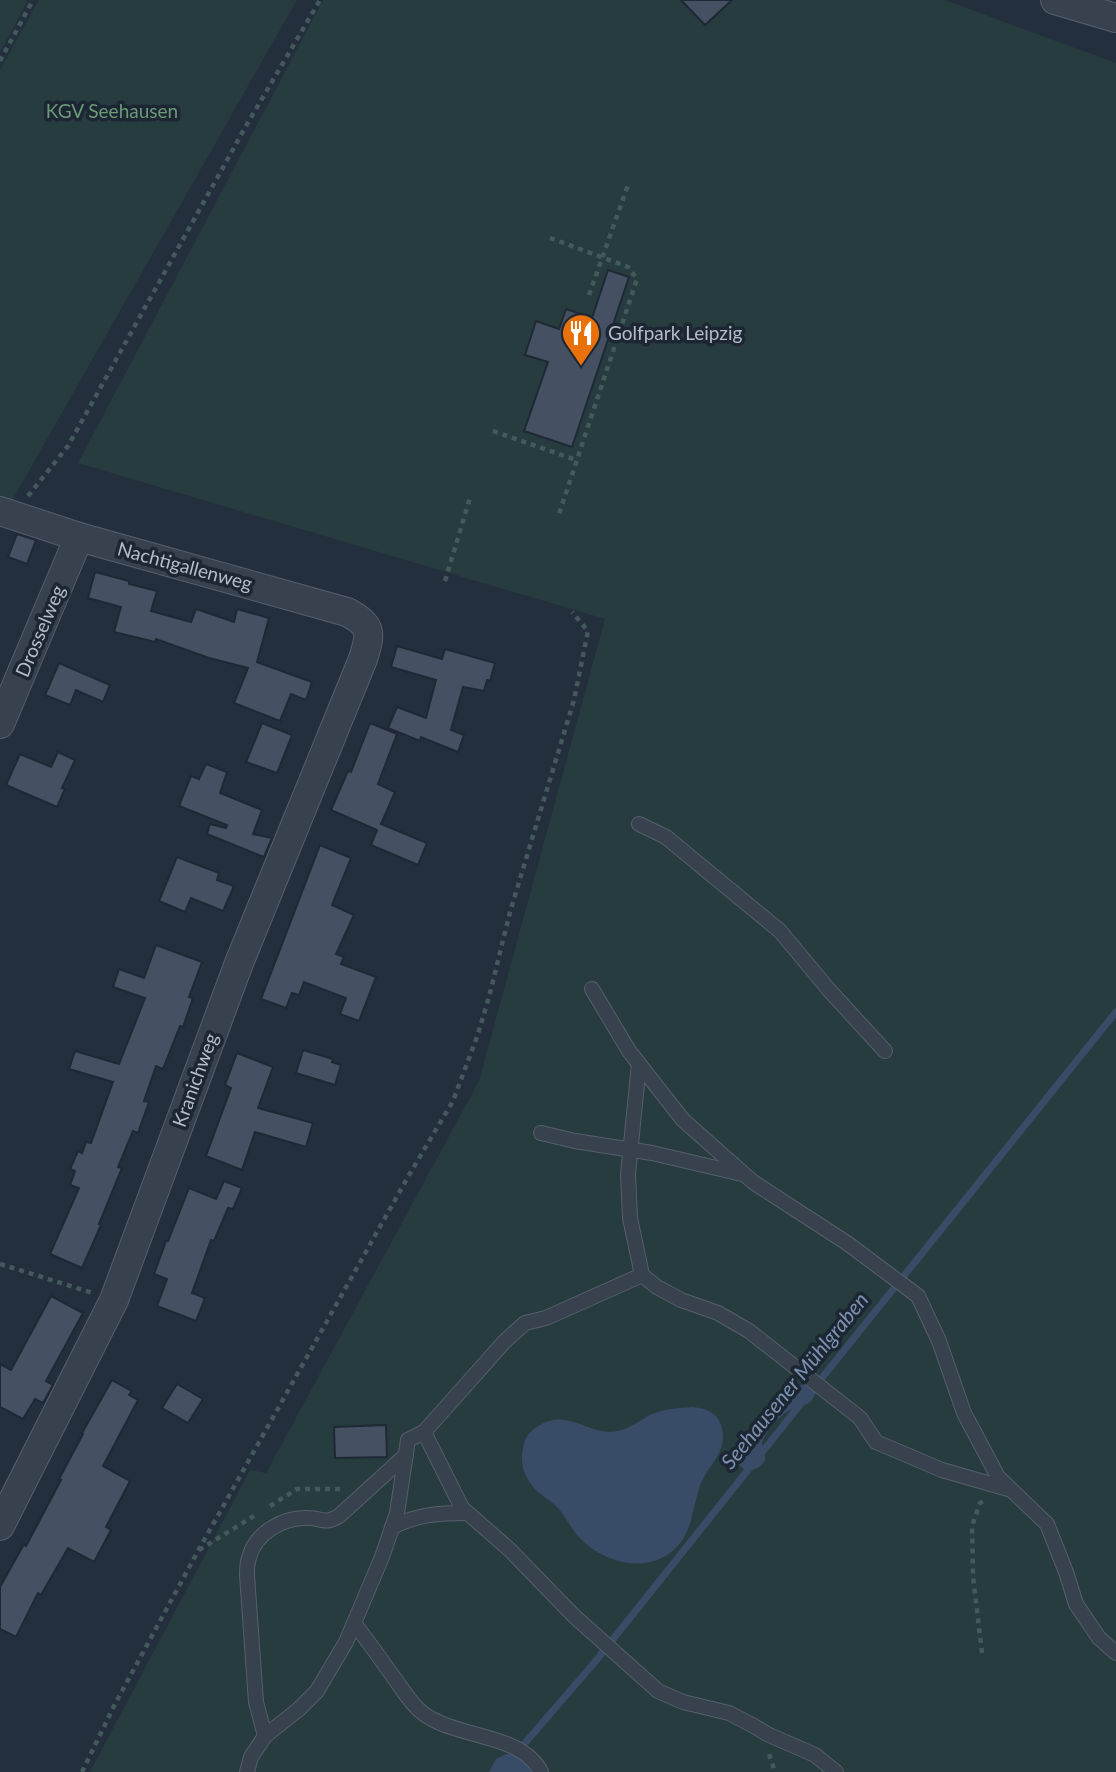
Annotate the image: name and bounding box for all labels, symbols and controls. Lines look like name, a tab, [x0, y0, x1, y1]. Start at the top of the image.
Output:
park label: KGV Seehausen	[46, 99, 178, 122]
restaurant icon: Golfpark Leipzig	[560, 312, 602, 367]
place label: Golfpark Leipzig	[608, 321, 742, 344]
street label: Nachtigallenweg	[115, 536, 255, 595]
street label: Drosselweg	[10, 581, 69, 680]
street label: Kranichweg	[167, 1030, 222, 1130]
water label: Seehausener Mühlgraben	[715, 1287, 873, 1473]

